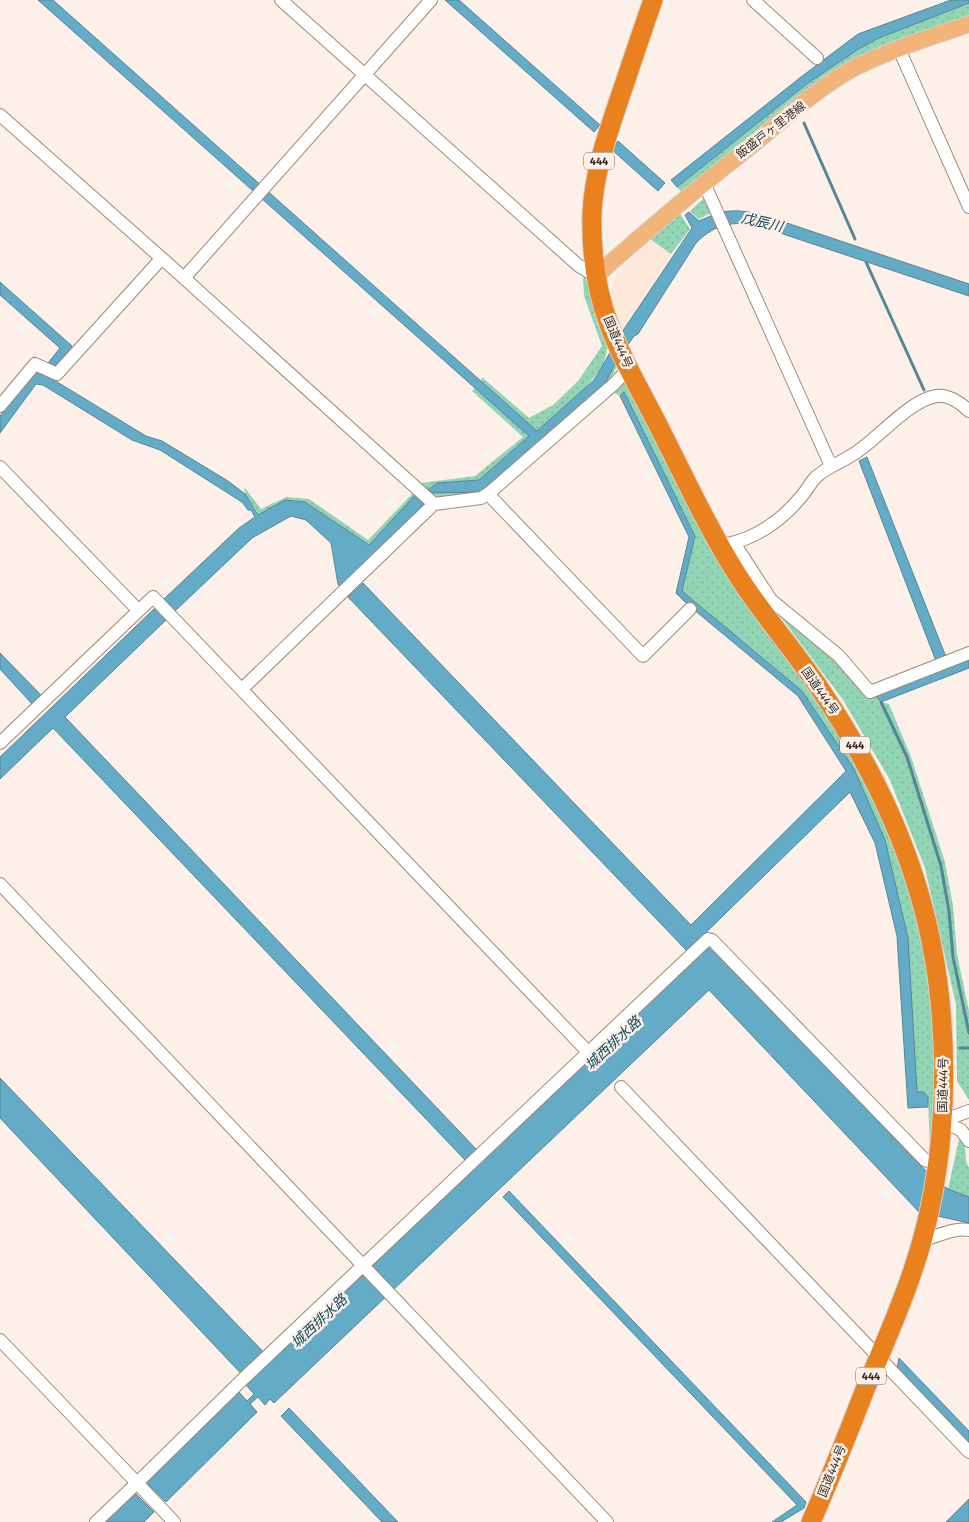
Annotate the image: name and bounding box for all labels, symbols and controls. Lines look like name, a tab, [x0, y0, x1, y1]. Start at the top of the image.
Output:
street label: 飯盛戸ヶ里港線	[734, 99, 808, 161]
road number: 444	[584, 153, 614, 170]
water label: 戊辰川	[740, 209, 786, 236]
street label: 国道444号	[601, 314, 635, 370]
street label: 国道444号	[798, 664, 842, 718]
road number: 444	[840, 736, 870, 754]
water label: 城西排水路	[582, 1013, 645, 1073]
street label: 国道444号	[936, 1057, 950, 1113]
water label: 城西排水路	[288, 1291, 351, 1351]
road number: 444	[856, 1368, 886, 1384]
street label: 国道444号	[815, 1443, 849, 1499]

